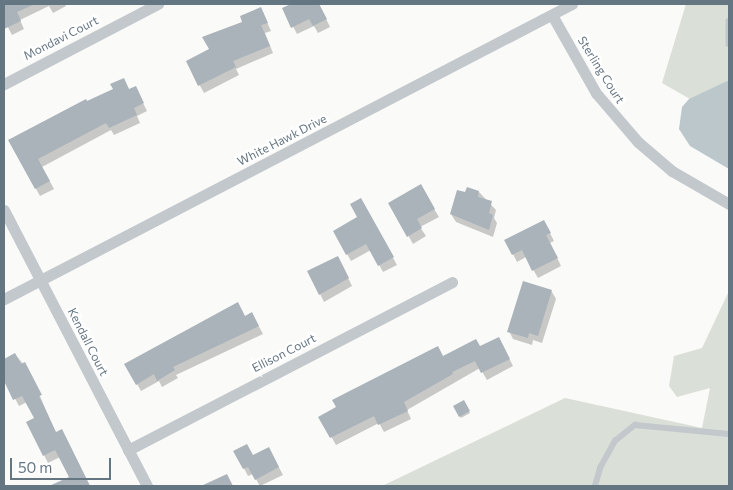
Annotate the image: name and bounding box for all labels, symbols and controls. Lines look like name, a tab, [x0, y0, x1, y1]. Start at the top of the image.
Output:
street label: Mondavi Court	[21, 13, 101, 63]
street label: Sterling Court	[575, 34, 627, 106]
street label: White Hawk Drive	[235, 111, 329, 169]
street label: Kendall Court	[65, 306, 111, 378]
street label: Ellison Court	[250, 331, 318, 375]
scale bar	[12, 448, 114, 480]
text: 50 m	[18, 458, 52, 476]

